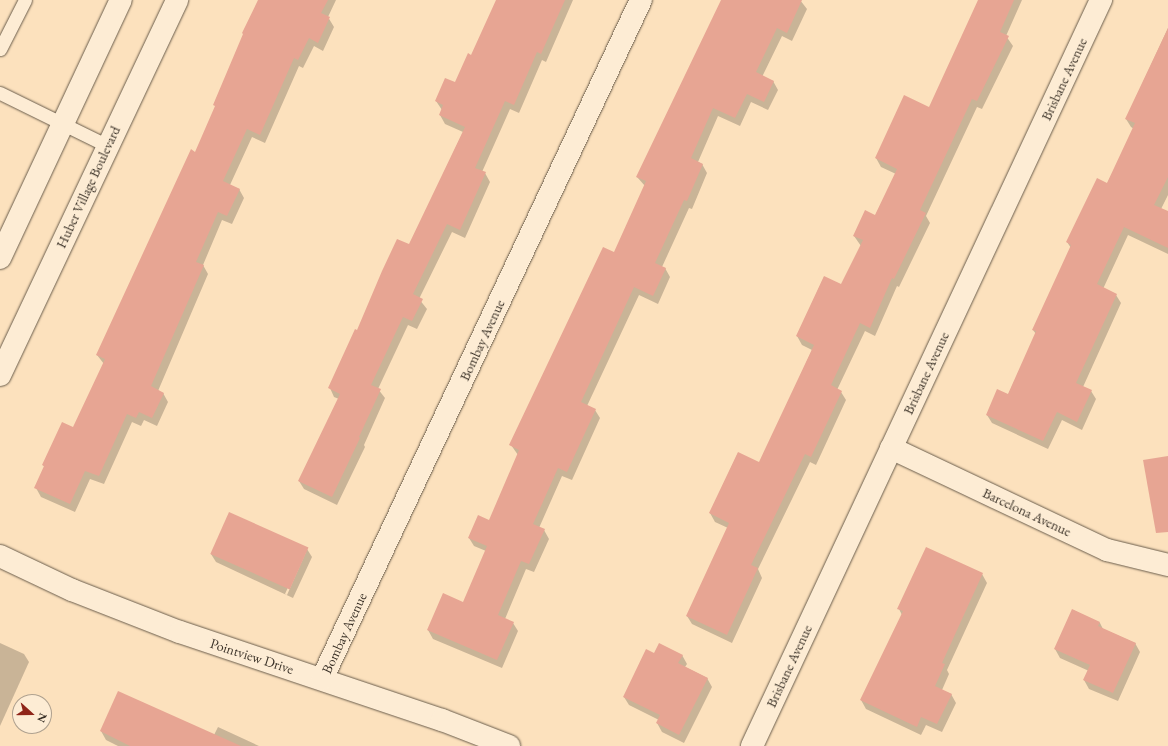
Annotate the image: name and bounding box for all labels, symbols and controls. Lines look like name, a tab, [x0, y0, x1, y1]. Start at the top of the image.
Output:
street label: Brisbane Avenue	[1038, 35, 1090, 123]
street label: Huber Village Boulevard	[52, 123, 124, 251]
street label: Bombay Avenue	[456, 297, 508, 383]
street label: Brisbane Avenue	[900, 329, 952, 417]
street label: Barcelona Avenue	[980, 484, 1074, 540]
street label: Bombay Avenue	[318, 590, 370, 676]
street label: Brisbane Avenue	[763, 622, 815, 710]
street label: Pointview Drive	[208, 635, 296, 677]
north arrow	[12, 694, 52, 734]
text: N	[34, 711, 50, 725]

